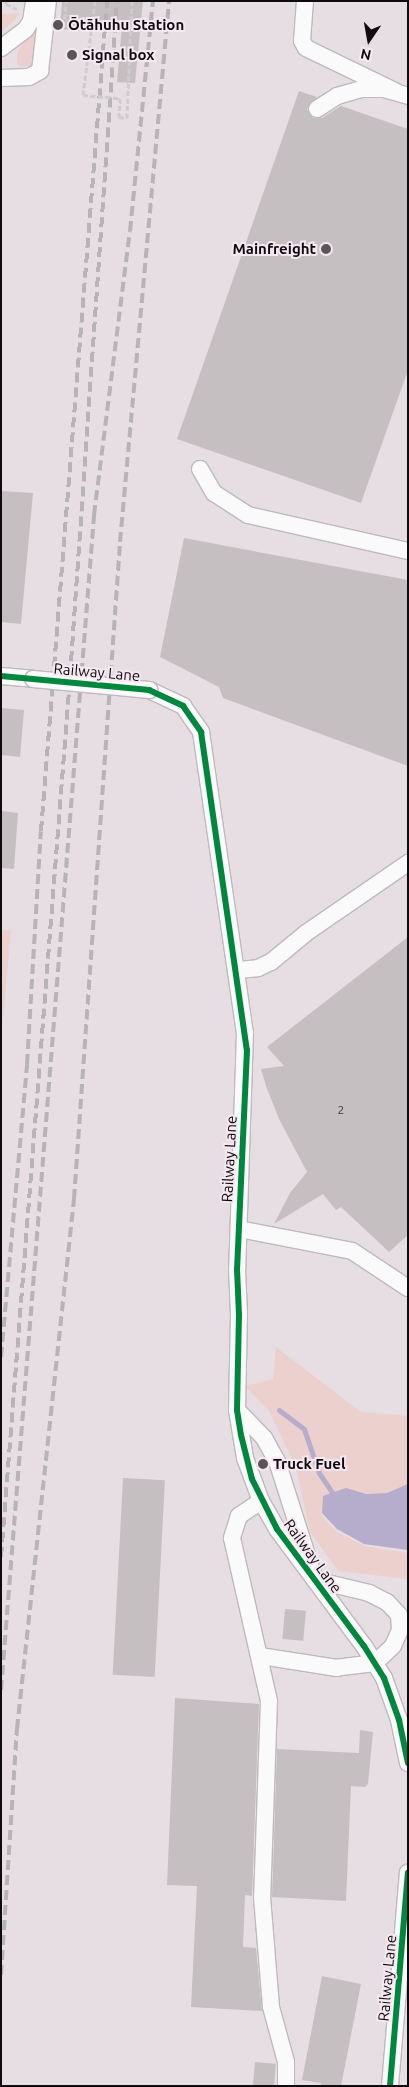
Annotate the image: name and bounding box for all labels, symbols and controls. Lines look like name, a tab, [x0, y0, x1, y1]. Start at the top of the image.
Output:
north arrow	[344, 15, 394, 65]
place label: Ōtāhuhu Station	[68, 16, 184, 34]
marker: Ōtāhuhu Station	[52, 19, 64, 31]
place label: Signal box	[82, 46, 154, 64]
text: N	[359, 46, 373, 64]
marker: Signal box	[66, 49, 78, 61]
place label: Mainfreight	[232, 240, 316, 258]
marker: Mainfreight	[320, 243, 332, 255]
street label: Railway Lane	[53, 659, 141, 685]
house number: 2	[338, 1103, 344, 1117]
street label: Railway Lane	[218, 1115, 240, 1203]
place label: Truck Fuel	[273, 1455, 345, 1473]
marker: Truck Fuel	[257, 1458, 269, 1470]
street label: Railway Lane	[280, 1516, 346, 1596]
street label: Railway Lane	[374, 1934, 400, 2022]

